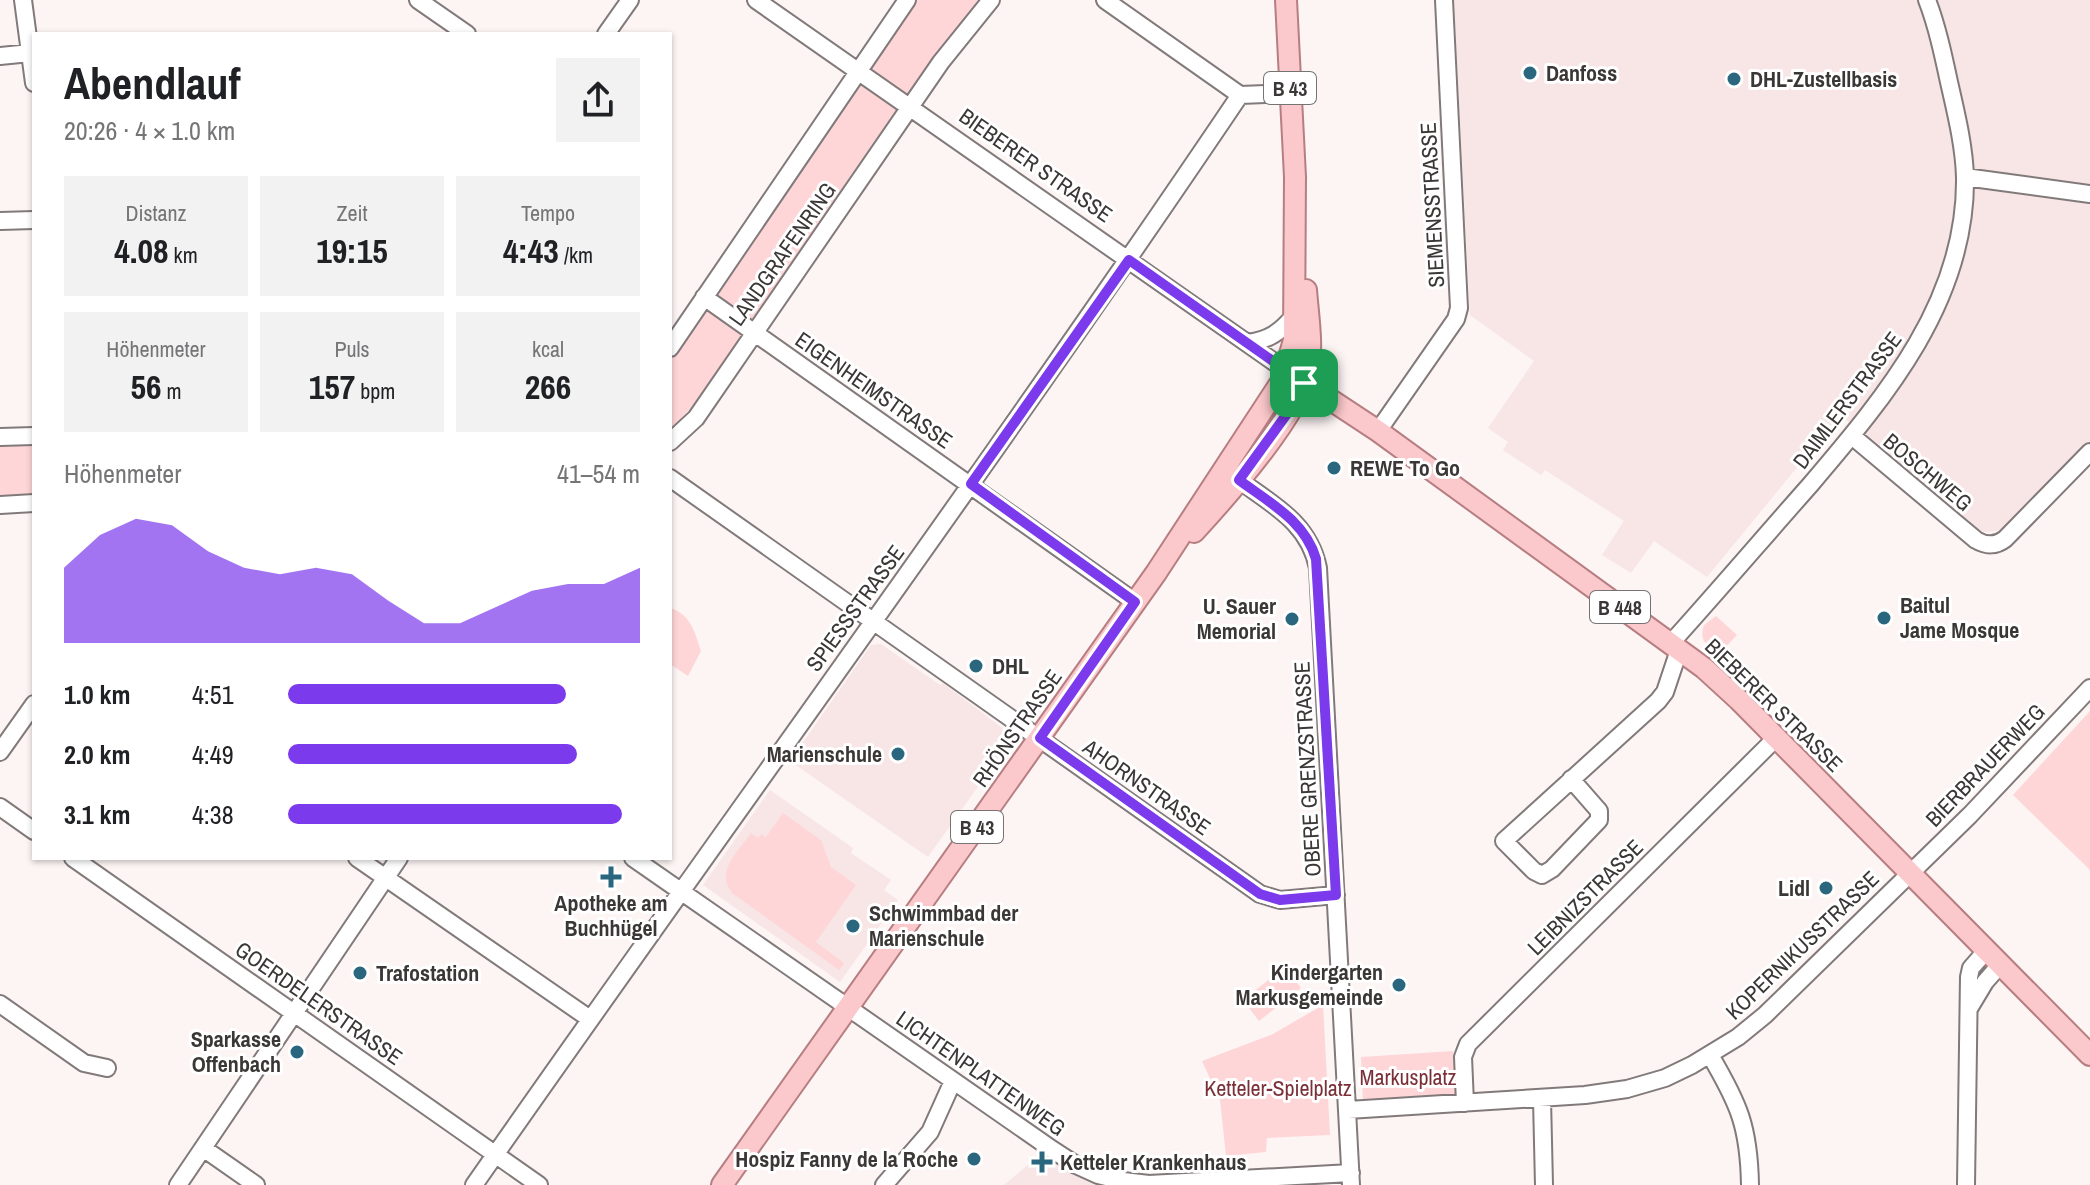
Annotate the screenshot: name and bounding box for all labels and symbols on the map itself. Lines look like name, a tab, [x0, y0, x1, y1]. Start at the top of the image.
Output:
place label: Danfoss	[1546, 58, 1617, 88]
marker: Danfoss	[1521, 64, 1539, 82]
place label: DHL-Zustellbasis	[1750, 64, 1897, 94]
marker: DHL-Zustellbasis	[1725, 70, 1743, 88]
road number: B 43	[1264, 72, 1316, 104]
street label: BIEBERER STRASSE	[953, 101, 1119, 229]
street label: SIEMENSSTRASSE	[1413, 122, 1451, 288]
street label: LANDGRAFENRING	[721, 176, 843, 332]
street label: EIGENHEIMSTRASSE	[789, 325, 959, 455]
street label: DAIMLERSTRASSE	[1786, 325, 1908, 475]
pin	[1270, 349, 1338, 417]
street label: BOSCHWEG	[1877, 426, 1979, 518]
place label: REWE To Go	[1350, 453, 1460, 483]
marker: REWE To Go	[1325, 459, 1343, 477]
street label: SPIESSSTRASSE	[799, 539, 911, 677]
place label: Baitul Jame Mosque	[1900, 590, 2019, 645]
place label: U. Sauer Memorial	[1197, 591, 1276, 646]
road number: B 448	[1590, 591, 1650, 623]
marker: Baitul Jame Mosque	[1875, 609, 1893, 627]
marker: U. Sauer Memorial	[1283, 610, 1301, 628]
street label: BIEBERER STRASSE	[1699, 632, 1849, 778]
place label: DHL	[992, 651, 1029, 681]
marker: DHL	[967, 657, 985, 675]
street label: OBERE GRENZSTRASSE	[1286, 661, 1328, 877]
street label: RHÖNSTRASSE	[965, 663, 1069, 793]
street label: BIERBRAUERWEG	[1919, 697, 2051, 833]
street label: AHORNSTRASSE	[1076, 731, 1217, 842]
place label: Marienschule	[767, 739, 882, 769]
marker: Marienschule	[889, 745, 907, 763]
road number: B 43	[951, 811, 1003, 843]
street label: LEIBNIZSTRASSE	[1521, 833, 1649, 961]
street label: KOPERNIKUSSTRASSE	[1719, 864, 1885, 1026]
marker: Apotheke am Buchhügel	[602, 868, 620, 886]
place label: Lidl	[1778, 873, 1810, 903]
marker: Lidl	[1817, 879, 1835, 897]
place label: Apotheke am Buchhügel	[554, 888, 668, 943]
place label: Schwimmbad der Marienschule	[869, 898, 1018, 953]
marker: Schwimmbad der Marienschule	[844, 917, 862, 935]
street label: GOERDELERSTRASSE	[230, 934, 408, 1072]
place label: Kindergarten Markusgemeinde	[1236, 957, 1383, 1012]
place label: Trafostation	[376, 958, 479, 988]
marker: Trafostation	[351, 964, 369, 982]
marker: Kindergarten Markusgemeinde	[1390, 976, 1408, 994]
street label: LICHTENPLATTENWEG	[890, 1003, 1072, 1143]
place label: Sparkasse Offenbach	[191, 1024, 281, 1079]
marker: Sparkasse Offenbach	[288, 1043, 306, 1061]
park label: Markusplatz	[1359, 1062, 1457, 1092]
park label: Ketteler-Spielplatz	[1204, 1073, 1352, 1103]
place label: Hospiz Fanny de la Roche	[735, 1144, 958, 1174]
place label: Ketteler Krankenhaus	[1060, 1147, 1246, 1177]
marker: Hospiz Fanny de la Roche	[965, 1150, 983, 1168]
marker: Ketteler Krankenhaus	[1031, 1151, 1053, 1173]

